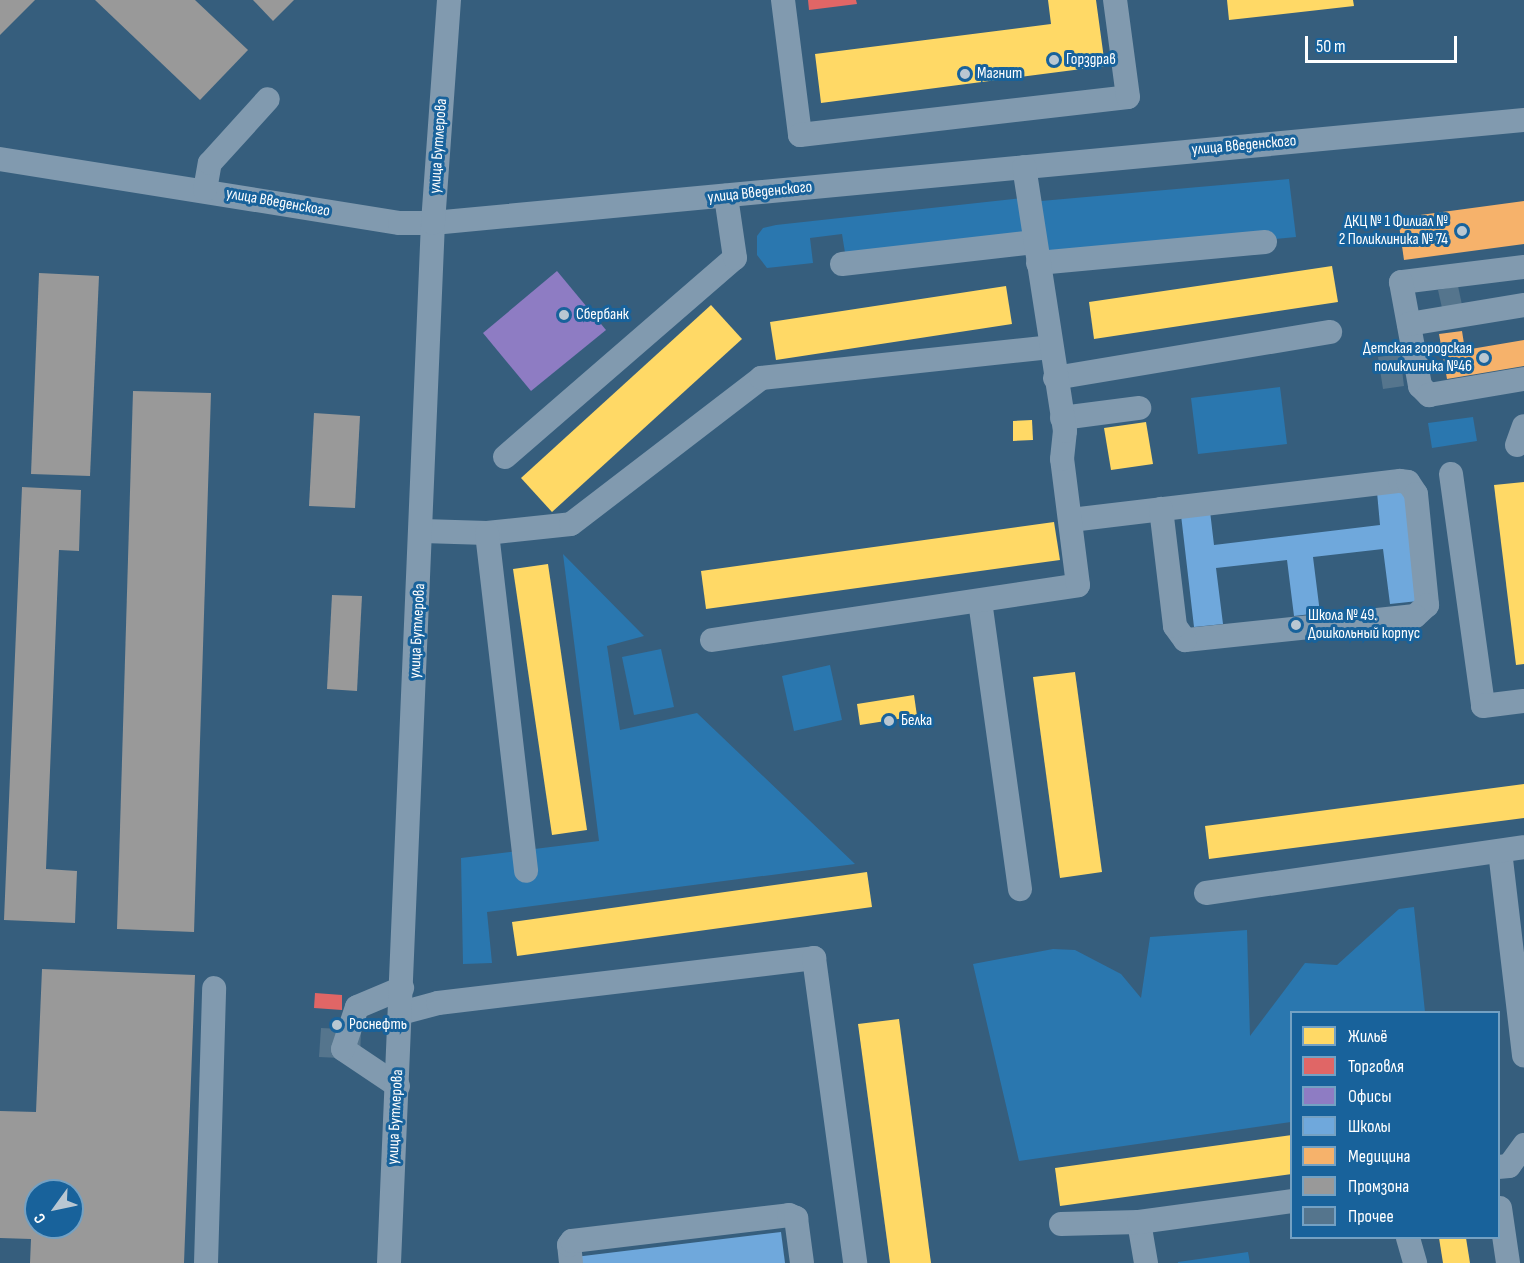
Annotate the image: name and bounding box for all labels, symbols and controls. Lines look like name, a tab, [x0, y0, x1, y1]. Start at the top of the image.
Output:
scale bar	[1308, 24, 1460, 62]
text: 50 m	[1316, 36, 1346, 57]
place label: Горздрав	[1066, 50, 1116, 70]
marker: Горздрав	[1047, 53, 1061, 67]
place label: Магнит	[977, 64, 1022, 84]
marker: Магнит	[958, 67, 972, 81]
street label: улица Бутлерова	[426, 98, 452, 194]
street label: улица Введенского	[1191, 132, 1297, 160]
street label: улица Введенского	[707, 178, 813, 208]
street label: улица Введенского	[225, 184, 331, 222]
place label: ДКЦ № 1 Филиал № 2 Поликлиника № 74	[1339, 212, 1448, 250]
marker: ДКЦ № 1 Филиал № 2 Поликлиника № 74	[1453, 222, 1471, 240]
place label: Сбербанк	[576, 305, 629, 325]
marker: Сбербанк	[557, 308, 571, 322]
place label: Детская городская поликлиника №46	[1363, 339, 1472, 377]
marker: Детская городская поликлиника №46	[1477, 351, 1491, 365]
street label: улица Бутлерова	[406, 583, 430, 679]
place label: Школа № 49. Дошкольный корпус	[1308, 606, 1420, 644]
marker: Школа № 49. Дошкольный корпус	[1289, 618, 1303, 632]
place label: Белка	[901, 711, 932, 731]
marker: Белка	[882, 714, 896, 728]
legend	[1290, 1011, 1500, 1239]
place label: Роснефть	[349, 1015, 407, 1035]
marker: Роснефть	[330, 1018, 344, 1032]
text: Жильё	[1348, 1026, 1388, 1047]
text: Торговля	[1348, 1056, 1404, 1077]
street label: улица Бутлерова	[384, 1069, 408, 1165]
text: Офисы	[1348, 1086, 1392, 1107]
text: Школы	[1348, 1116, 1391, 1137]
text: Медицина	[1348, 1146, 1411, 1167]
text: Промзона	[1348, 1176, 1409, 1197]
north arrow	[24, 1179, 84, 1239]
text: Прочее	[1348, 1206, 1394, 1227]
text: С	[30, 1209, 50, 1227]

